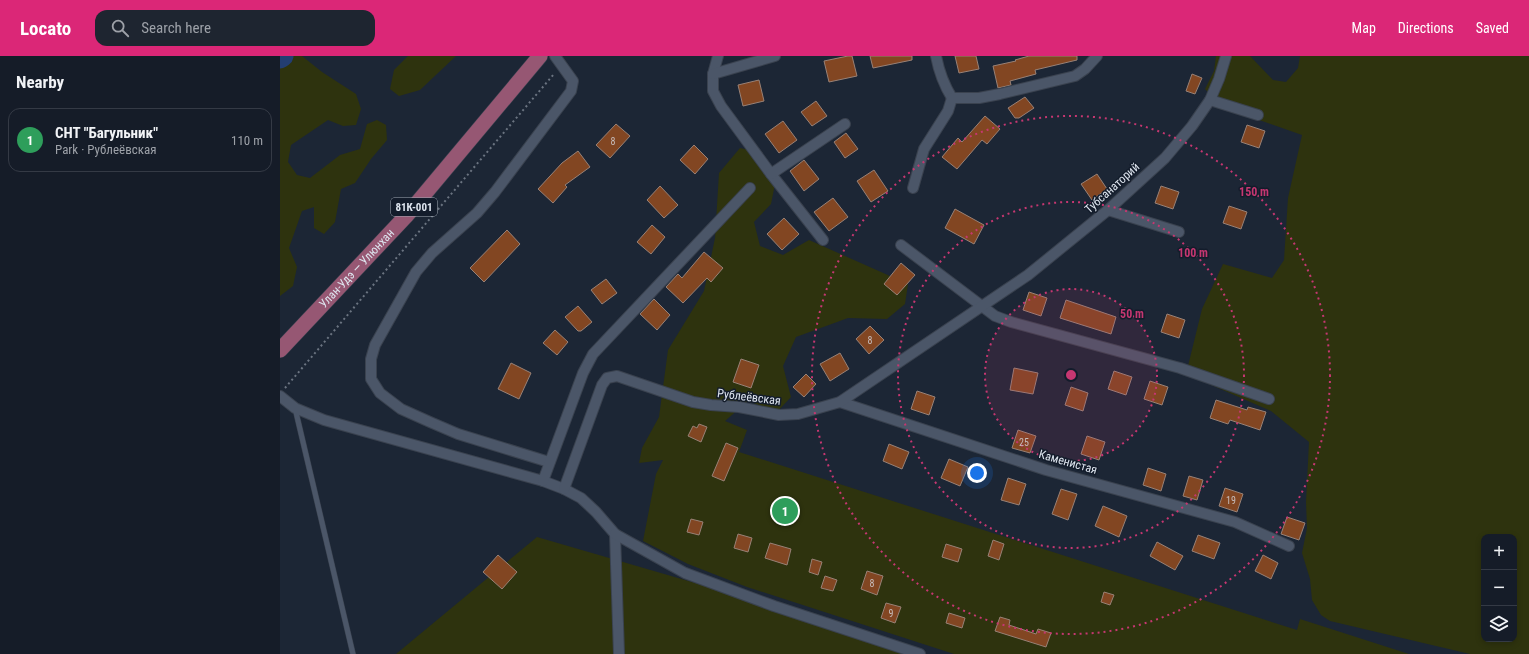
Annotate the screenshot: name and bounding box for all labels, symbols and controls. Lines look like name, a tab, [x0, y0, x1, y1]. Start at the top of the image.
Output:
search box	[95, 10, 375, 46]
text: Locato	[20, 17, 71, 40]
icon: search	[109, 17, 131, 39]
text: Search here	[141, 19, 211, 37]
text: Map	[1352, 20, 1376, 36]
text: Directions	[1398, 20, 1454, 36]
text: Saved	[1476, 20, 1509, 36]
text: Nearby	[16, 72, 64, 92]
text: СНТ "Багульник"	[55, 124, 158, 142]
text: 1	[27, 133, 33, 148]
text: 110 m	[231, 133, 263, 148]
house number: 8	[611, 136, 616, 147]
text: Park · Рублеёвская	[55, 142, 156, 157]
street label: Тубсанаторий	[1082, 160, 1142, 216]
text: 150 m	[1239, 185, 1269, 199]
road number: 81К-001	[391, 198, 437, 216]
street label: Улан-Удэ — Улюнхан	[316, 226, 397, 311]
text: 100 m	[1178, 246, 1208, 260]
text: 50 m	[1120, 307, 1144, 321]
house number: 8	[868, 335, 873, 346]
centre of rings	[1064, 368, 1078, 382]
street label: Рублеёвская	[716, 386, 782, 408]
house number: 25	[1019, 437, 1029, 448]
street label: Каменистая	[1037, 447, 1099, 477]
your location	[967, 463, 987, 483]
house number: 19	[1226, 495, 1236, 506]
pin: 1	[772, 496, 798, 526]
map controls	[1481, 534, 1517, 642]
button: +	[1481, 534, 1517, 570]
button: −	[1481, 570, 1517, 606]
house number: 8	[870, 578, 875, 589]
button: layers	[1481, 606, 1517, 642]
house number: 9	[889, 608, 894, 619]

